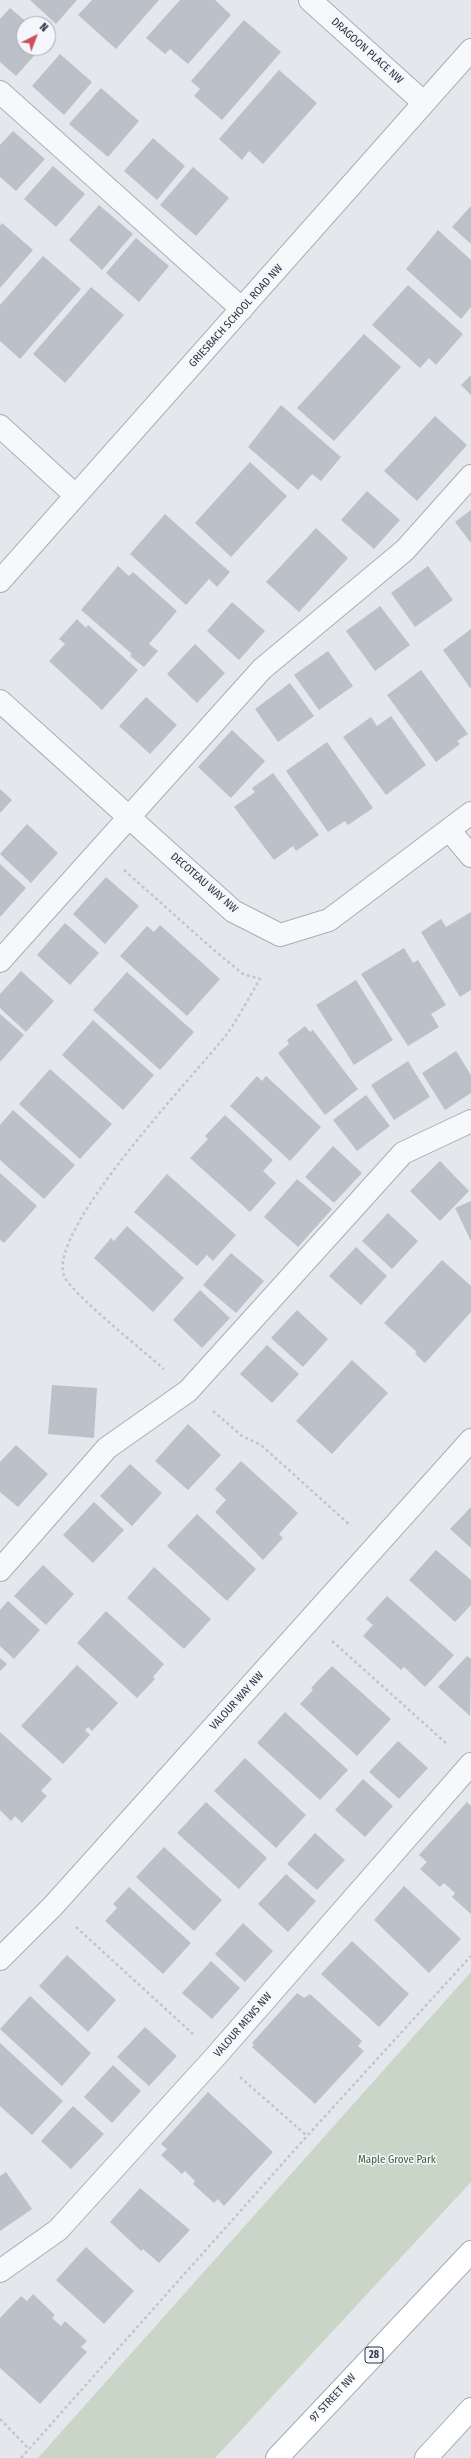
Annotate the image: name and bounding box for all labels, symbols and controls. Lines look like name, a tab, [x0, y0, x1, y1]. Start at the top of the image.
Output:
street label: DRAGOON PLACE NW	[328, 15, 406, 87]
north arrow	[16, 16, 56, 56]
text: N	[37, 20, 50, 34]
street label: GRIESBACH SCHOOL ROAD NW	[186, 262, 286, 370]
street label: DECOTEAU WAY NW	[168, 850, 240, 916]
street label: VALOUR WAY NW	[207, 1669, 267, 1733]
street label: VALOUR MEWS NW	[211, 1990, 275, 2060]
park label: Maple Grove Park	[358, 2153, 436, 2167]
road number: 28	[365, 2347, 383, 2363]
street label: 97 STREET NW	[307, 2371, 359, 2425]

